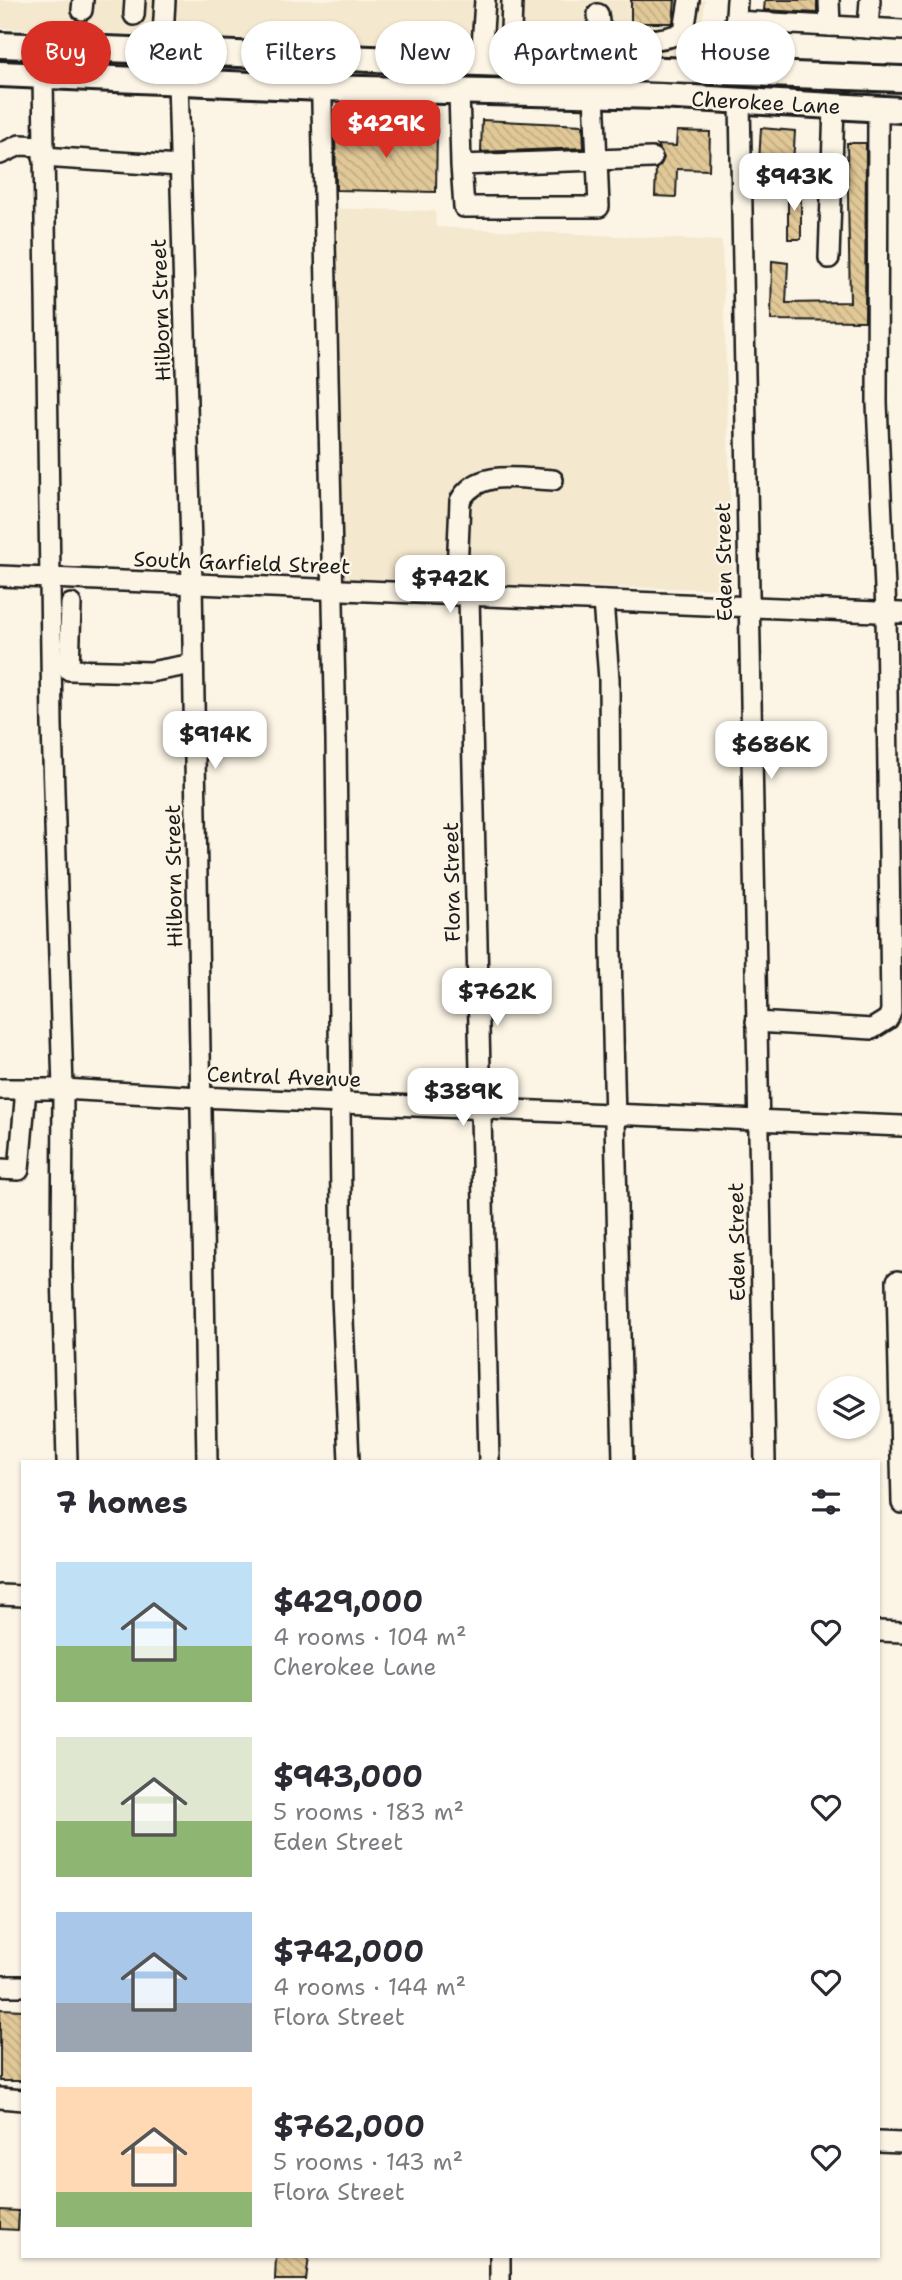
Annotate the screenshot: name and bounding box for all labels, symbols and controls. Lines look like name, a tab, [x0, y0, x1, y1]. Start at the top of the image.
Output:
chip: Buy	[21, 21, 111, 84]
chip: Rent	[125, 21, 227, 84]
chip: Filters	[241, 21, 361, 84]
chip: New	[375, 21, 475, 84]
chip: Apartment	[489, 21, 662, 84]
chip: House	[676, 21, 795, 84]
street label: Cherokee Lane	[691, 85, 841, 121]
pin: $429K	[337, 100, 435, 160]
text: $429K	[347, 108, 425, 138]
pin: $943K	[745, 154, 843, 213]
text: $943K	[755, 161, 833, 191]
street label: Hilborn Street	[145, 238, 177, 382]
street label: Eden Street	[709, 502, 739, 622]
street label: South Garfield Street	[133, 545, 351, 581]
pin: $742K	[401, 556, 499, 615]
text: $742K	[411, 563, 489, 593]
pin: $914K	[166, 712, 264, 771]
text: $914K	[179, 719, 251, 749]
pin: $686K	[722, 722, 820, 781]
text: $686K	[731, 729, 811, 759]
street label: Hilborn Street	[159, 804, 189, 948]
street label: Flora Street	[437, 822, 467, 942]
pin: $762K	[448, 968, 546, 1028]
text: $762K	[458, 976, 536, 1006]
street label: Central Avenue	[206, 1060, 362, 1094]
pin: $389K	[414, 1068, 512, 1128]
text: $389K	[423, 1076, 503, 1106]
street label: Eden Street	[722, 1182, 752, 1302]
map controls	[817, 1376, 880, 1439]
button: layers	[817, 1376, 880, 1439]
text: 7 homes	[56, 1482, 188, 1523]
icon: filters	[807, 1483, 845, 1521]
text: $429,000	[273, 1581, 423, 1622]
icon: home	[112, 1590, 196, 1674]
icon: heart	[807, 1613, 845, 1651]
text: 4 rooms · 104 m²	[273, 1622, 466, 1652]
text: Cherokee Lane	[273, 1652, 437, 1682]
text: $943,000	[273, 1756, 423, 1797]
icon: home	[112, 1765, 196, 1849]
icon: heart	[807, 1788, 845, 1826]
text: 5 rooms · 183 m²	[273, 1797, 464, 1827]
text: Eden Street	[273, 1827, 403, 1857]
text: $742,000	[273, 1931, 424, 1972]
icon: home	[112, 1940, 196, 2024]
icon: heart	[807, 1963, 845, 2001]
text: 4 rooms · 144 m²	[273, 1972, 466, 2002]
text: Flora Street	[273, 2002, 405, 2032]
text: $762,000	[273, 2106, 425, 2147]
icon: home	[112, 2115, 196, 2199]
icon: heart	[807, 2138, 845, 2176]
text: 5 rooms · 143 m²	[273, 2147, 463, 2177]
text: Flora Street	[273, 2177, 405, 2207]

